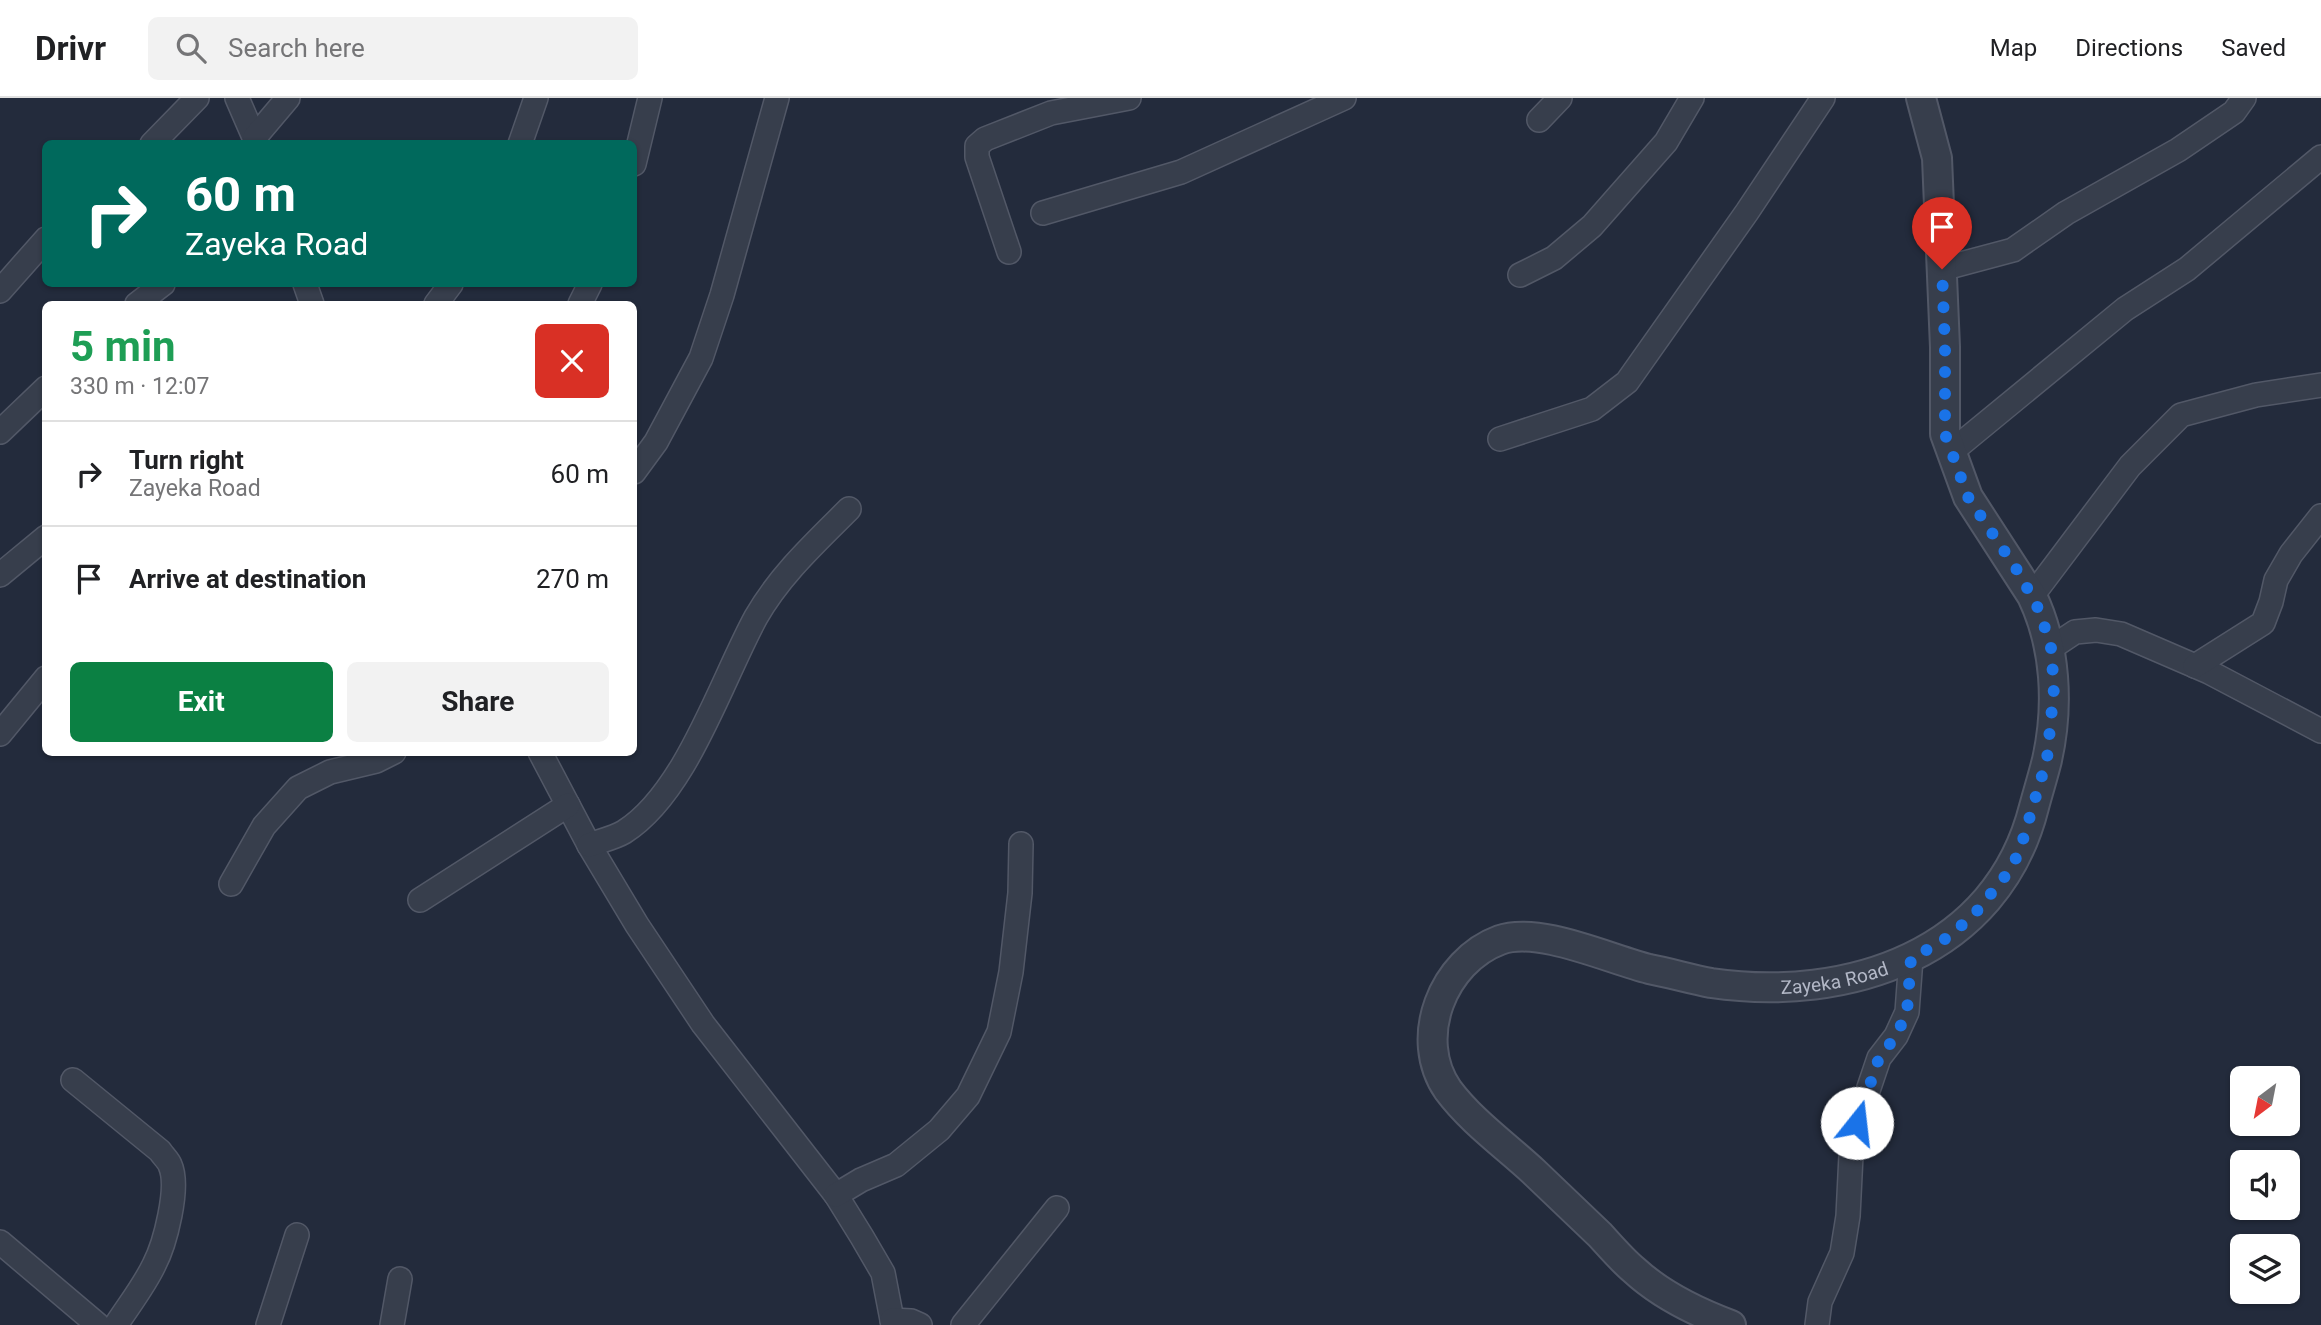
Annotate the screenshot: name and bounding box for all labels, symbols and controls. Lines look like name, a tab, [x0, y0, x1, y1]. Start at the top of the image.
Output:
search box	[148, 17, 638, 80]
text: Drivr	[35, 29, 106, 68]
icon: search	[172, 29, 210, 67]
text: Search here	[228, 33, 365, 63]
text: Map	[1990, 34, 2037, 62]
text: Directions	[2075, 34, 2183, 62]
text: Saved	[2221, 34, 2286, 62]
text: 60 m	[185, 166, 296, 223]
icon: right	[70, 168, 161, 259]
pin	[1912, 197, 1972, 269]
icon: arrive	[1923, 208, 1961, 246]
text: Zayeka Road	[185, 225, 368, 263]
text: 5 min	[70, 322, 176, 371]
button: close	[535, 324, 609, 398]
text: 330 m · 12:07	[70, 373, 209, 400]
text: Turn right	[129, 445, 244, 475]
icon: right	[70, 455, 108, 493]
text: 60 m	[551, 459, 609, 489]
text: Zayeka Road	[129, 475, 261, 502]
icon: arrive	[70, 560, 108, 598]
text: Arrive at destination	[129, 564, 366, 594]
text: 270 m	[536, 564, 609, 594]
button: Exit	[70, 662, 333, 742]
button: Share	[347, 662, 609, 742]
street label: Zayeka Road	[1780, 956, 1891, 999]
north arrow	[2230, 1066, 2300, 1136]
map controls	[2230, 1066, 2300, 1304]
position arrow	[1820, 1086, 1894, 1160]
button: sound	[2230, 1150, 2300, 1220]
button: layers	[2230, 1234, 2300, 1304]

